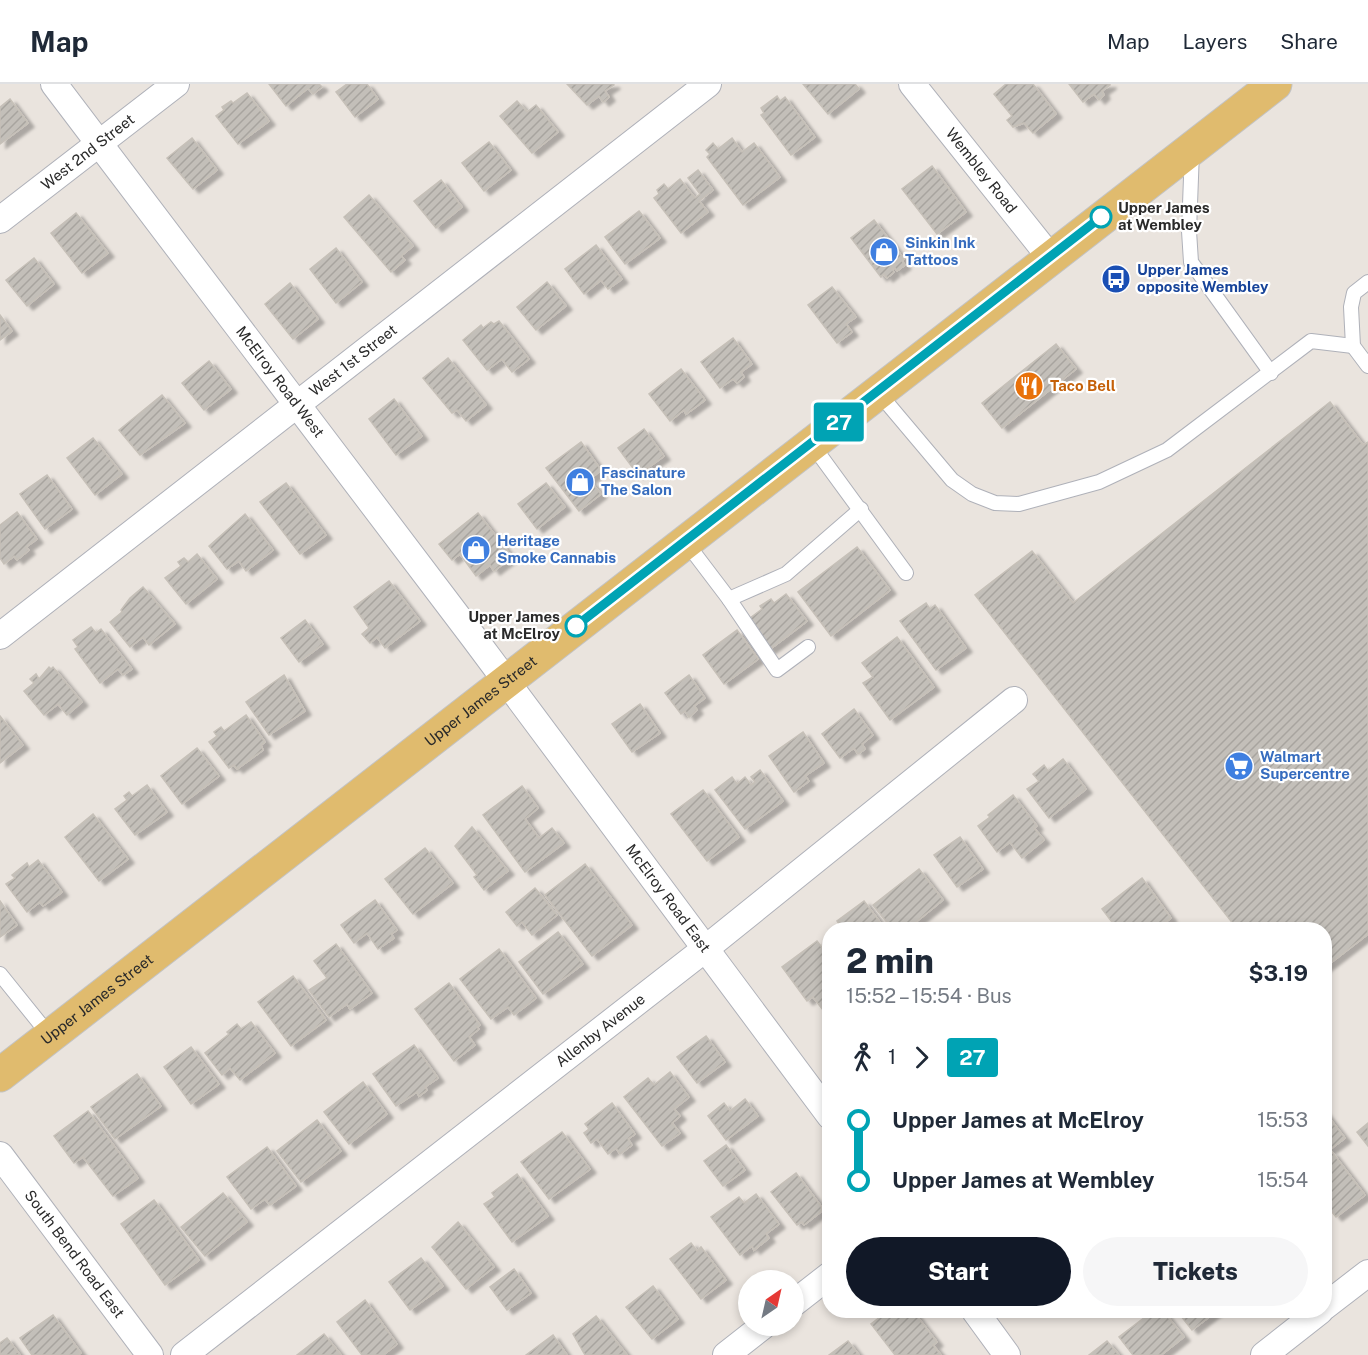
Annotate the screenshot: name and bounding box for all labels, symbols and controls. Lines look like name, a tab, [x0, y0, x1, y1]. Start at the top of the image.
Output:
text: Map	[30, 25, 89, 58]
text: Map	[1107, 29, 1150, 54]
text: Layers	[1183, 29, 1247, 54]
text: Share	[1280, 29, 1338, 54]
street label: West 2nd Street	[38, 110, 138, 193]
street label: Wembley Road	[943, 125, 1021, 216]
place label: Upper James at Wembley	[1118, 199, 1210, 233]
marker: Upper James at Wembley	[1090, 206, 1112, 228]
place label: Sinkin Ink Tattoos	[905, 234, 976, 268]
shop icon: Sinkin Ink Tattoos	[868, 236, 900, 268]
place label: Upper James opposite Wembley	[1137, 261, 1269, 295]
bus stop icon: Upper James opposite Wembley	[1100, 263, 1132, 295]
street label: West 1st Street	[306, 321, 400, 399]
street label: McElroy Road West	[233, 323, 328, 441]
restaurant icon: Taco Bell	[1013, 370, 1045, 402]
place label: Taco Bell	[1050, 377, 1116, 394]
line badge: 27	[812, 402, 866, 442]
text: 27	[826, 410, 852, 435]
place label: Fascinature The Salon	[601, 464, 686, 498]
shop icon: Fascinature The Salon	[564, 466, 596, 498]
place label: Heritage Smoke Cannabis	[497, 532, 616, 566]
shop icon: Heritage Smoke Cannabis	[460, 534, 492, 566]
place label: Upper James at McElroy	[468, 608, 561, 642]
marker: Upper James at McElroy	[565, 615, 587, 637]
street label: Upper James Street	[421, 652, 540, 750]
place label: Walmart Supercentre	[1260, 748, 1350, 782]
supermarket icon: Walmart Supercentre	[1223, 750, 1255, 782]
street label: McElroy Road East	[623, 841, 714, 956]
text: 2 min	[846, 942, 934, 980]
street label: Upper James Street	[37, 950, 156, 1048]
text: $3.19	[1249, 960, 1308, 986]
text: 15:52 – 15:54 · Bus	[846, 984, 1012, 1008]
street label: Allenby Avenue	[552, 990, 648, 1070]
icon: walk	[846, 1041, 879, 1074]
icon: forward	[905, 1041, 938, 1074]
text: 1	[888, 1045, 896, 1069]
text: 27	[959, 1045, 986, 1070]
text: Upper James at McElroy	[892, 1107, 1144, 1133]
text: 15:53	[1257, 1108, 1308, 1132]
text: Upper James at Wembley	[892, 1167, 1154, 1193]
text: 15:54	[1257, 1168, 1308, 1192]
street label: South Bend Road East	[21, 1187, 128, 1321]
button: Start	[846, 1237, 1071, 1306]
button: Tickets	[1083, 1237, 1308, 1306]
north arrow	[738, 1270, 804, 1336]
map controls	[738, 1270, 804, 1336]

